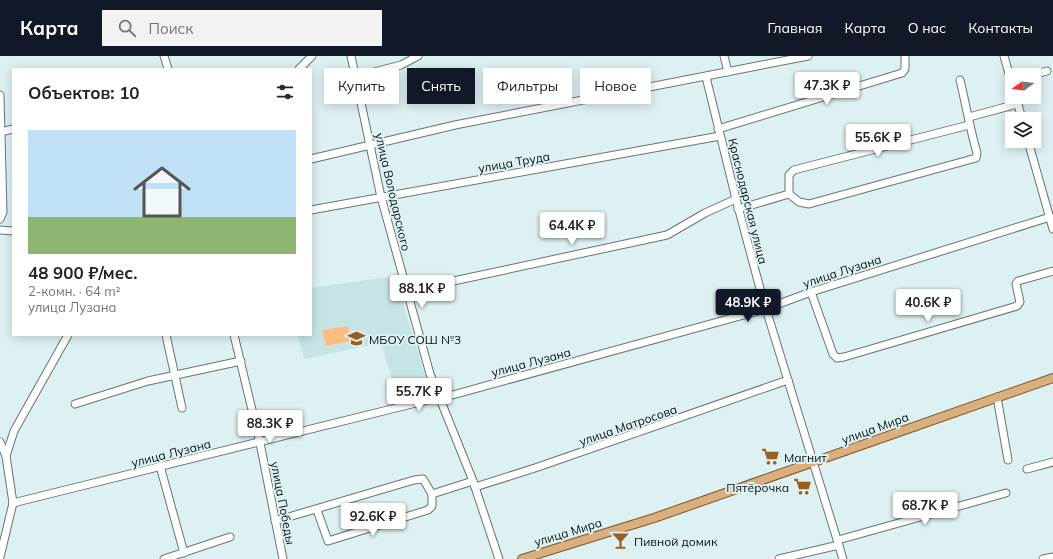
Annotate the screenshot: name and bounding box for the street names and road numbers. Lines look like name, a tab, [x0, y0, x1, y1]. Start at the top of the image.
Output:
street label: улица Володарского	[372, 131, 414, 253]
street label: Краснодарская улица	[725, 137, 771, 265]
street label: улица Труда	[477, 148, 551, 176]
street label: улица Лузана	[801, 251, 883, 291]
street label: улица Лузана	[490, 344, 572, 380]
street label: улица Матросова	[577, 401, 679, 449]
street label: улица Мира	[839, 409, 911, 447]
street label: улица Лузана	[130, 436, 212, 470]
street label: улица Победы	[268, 460, 298, 546]
street label: улица Мира	[532, 515, 604, 549]

